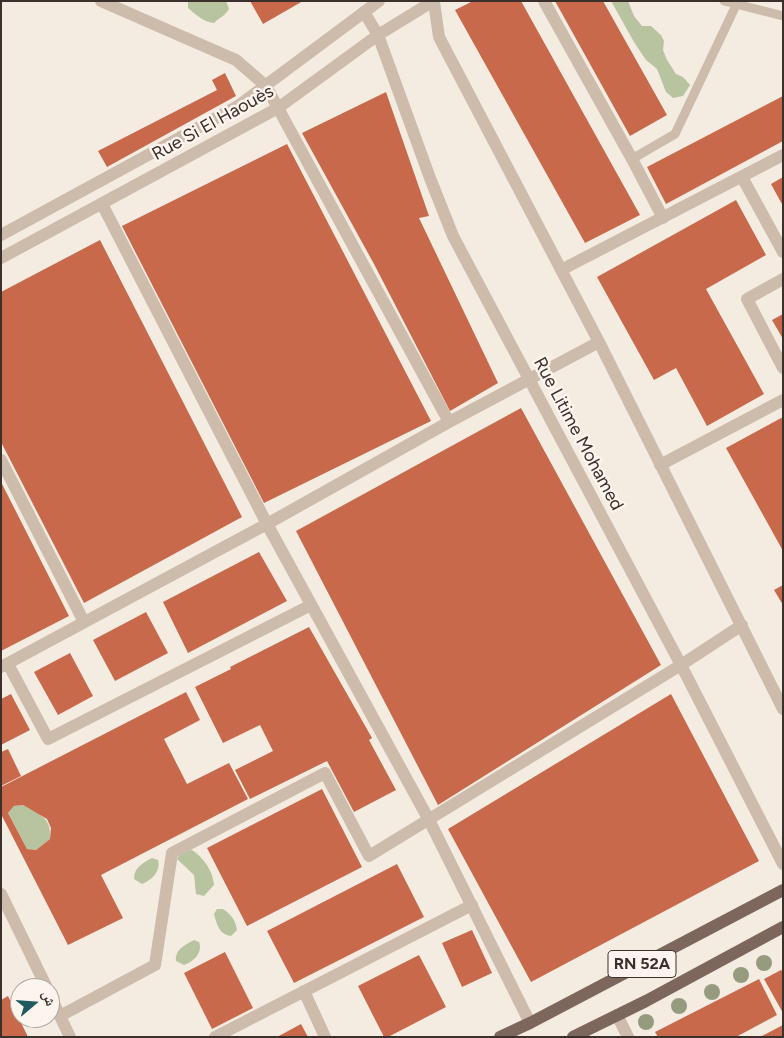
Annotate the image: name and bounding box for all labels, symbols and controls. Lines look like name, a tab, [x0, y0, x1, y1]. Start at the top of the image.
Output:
street label: Rue Si El Haouès	[148, 81, 278, 165]
street label: Rue Litime Mohamed	[528, 354, 628, 514]
road number: RN 52A	[608, 951, 676, 978]
north arrow	[10, 978, 60, 1028]
text: ش	[38, 989, 59, 1008]

